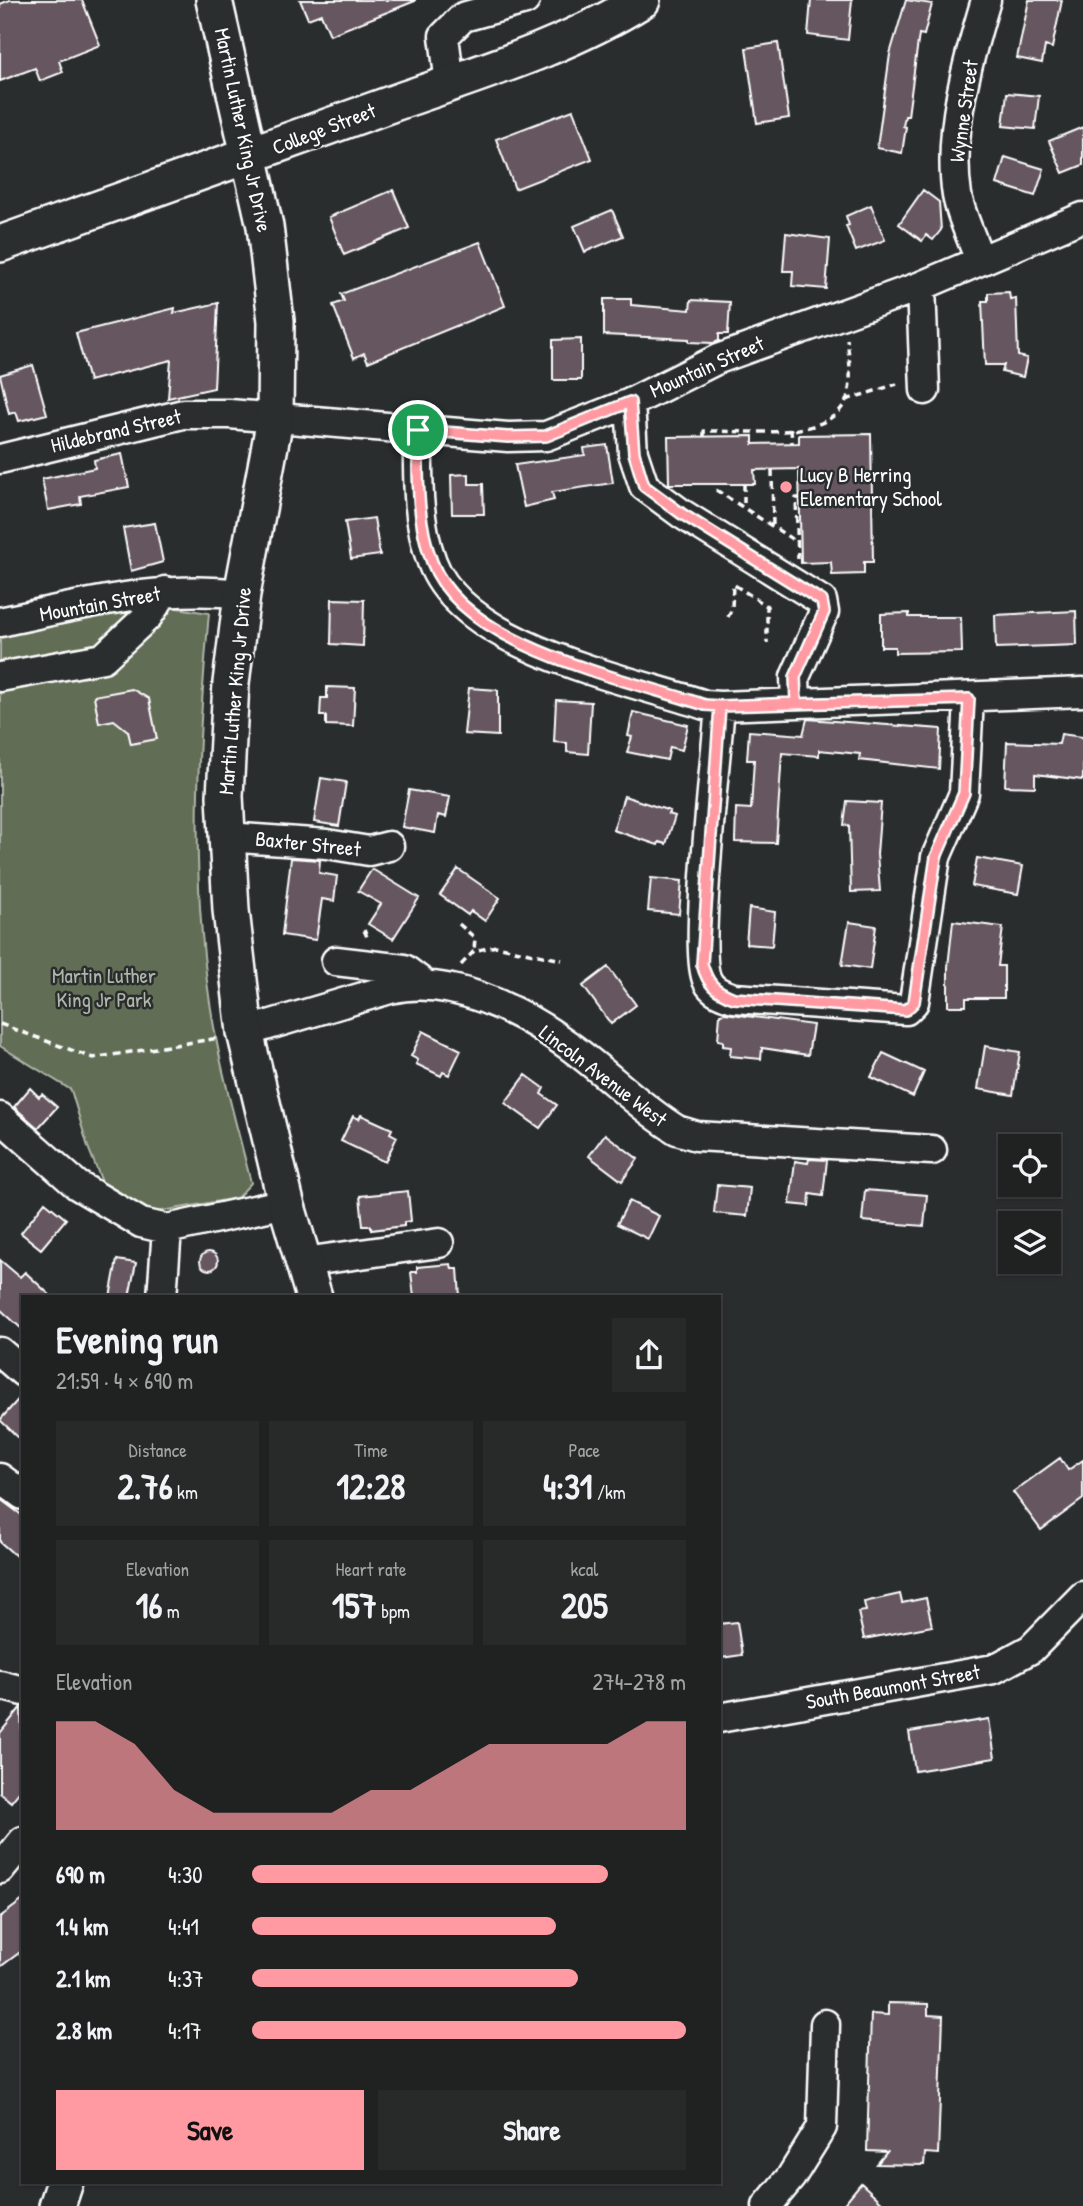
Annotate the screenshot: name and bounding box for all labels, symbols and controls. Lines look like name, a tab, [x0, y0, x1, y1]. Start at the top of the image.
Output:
street label: Martin Luther King Jr Drive	[208, 25, 279, 235]
street label: Wynne Street	[942, 57, 985, 164]
street label: College Street	[268, 95, 381, 162]
street label: Mountain Street	[645, 328, 769, 405]
pin	[388, 400, 448, 460]
street label: Hildebrand Street	[48, 401, 185, 460]
icon: arrive	[399, 411, 437, 449]
place label: Lucy B Herring Elementary School	[800, 460, 942, 513]
marker: Lucy B Herring Elementary School	[778, 479, 794, 495]
street label: Mountain Street	[37, 578, 163, 628]
street label: Martin Luther King Jr Drive	[211, 586, 258, 796]
street label: Baxter Street	[254, 824, 363, 864]
park label: Martin Luther King Jr Park	[52, 961, 156, 1014]
street label: Lincoln Avenue West	[533, 1018, 674, 1134]
map controls	[998, 1134, 1061, 1274]
button: locate	[998, 1134, 1061, 1197]
button: layers	[998, 1211, 1061, 1274]
text: Evening run	[56, 1313, 219, 1365]
button: share	[612, 1318, 686, 1392]
text: 21:59 · 4 × 690 m	[56, 1365, 193, 1396]
text: Distance	[129, 1437, 187, 1463]
text: Time	[354, 1437, 388, 1463]
text: Pace	[569, 1437, 600, 1463]
text: 2.76	[117, 1463, 173, 1510]
text: 12:28	[337, 1463, 405, 1510]
text: 4:31	[543, 1463, 593, 1510]
text: km	[173, 1479, 198, 1505]
text: /km	[593, 1479, 626, 1505]
text: Elevation	[126, 1556, 189, 1582]
text: Heart rate	[336, 1556, 406, 1582]
text: kcal	[570, 1556, 598, 1582]
text: 16	[136, 1582, 162, 1629]
text: 157	[332, 1582, 377, 1629]
text: 205	[561, 1582, 608, 1629]
text: m	[162, 1598, 180, 1624]
text: bpm	[377, 1598, 410, 1624]
street label: South Beaumont Street	[804, 1657, 983, 1716]
text: Elevation	[56, 1666, 132, 1697]
text: 274–278 m	[593, 1666, 686, 1697]
text: 690 m	[56, 1859, 105, 1890]
text: 4:30	[168, 1859, 203, 1890]
text: 1.4 km	[56, 1911, 108, 1942]
text: 4:41	[168, 1911, 199, 1942]
text: 2.1 km	[56, 1963, 111, 1994]
text: 4:37	[168, 1963, 204, 1994]
text: 2.8 km	[56, 2015, 112, 2046]
text: 4:17	[168, 2015, 202, 2046]
button: Save	[56, 2090, 364, 2170]
button: Share	[378, 2090, 686, 2170]

